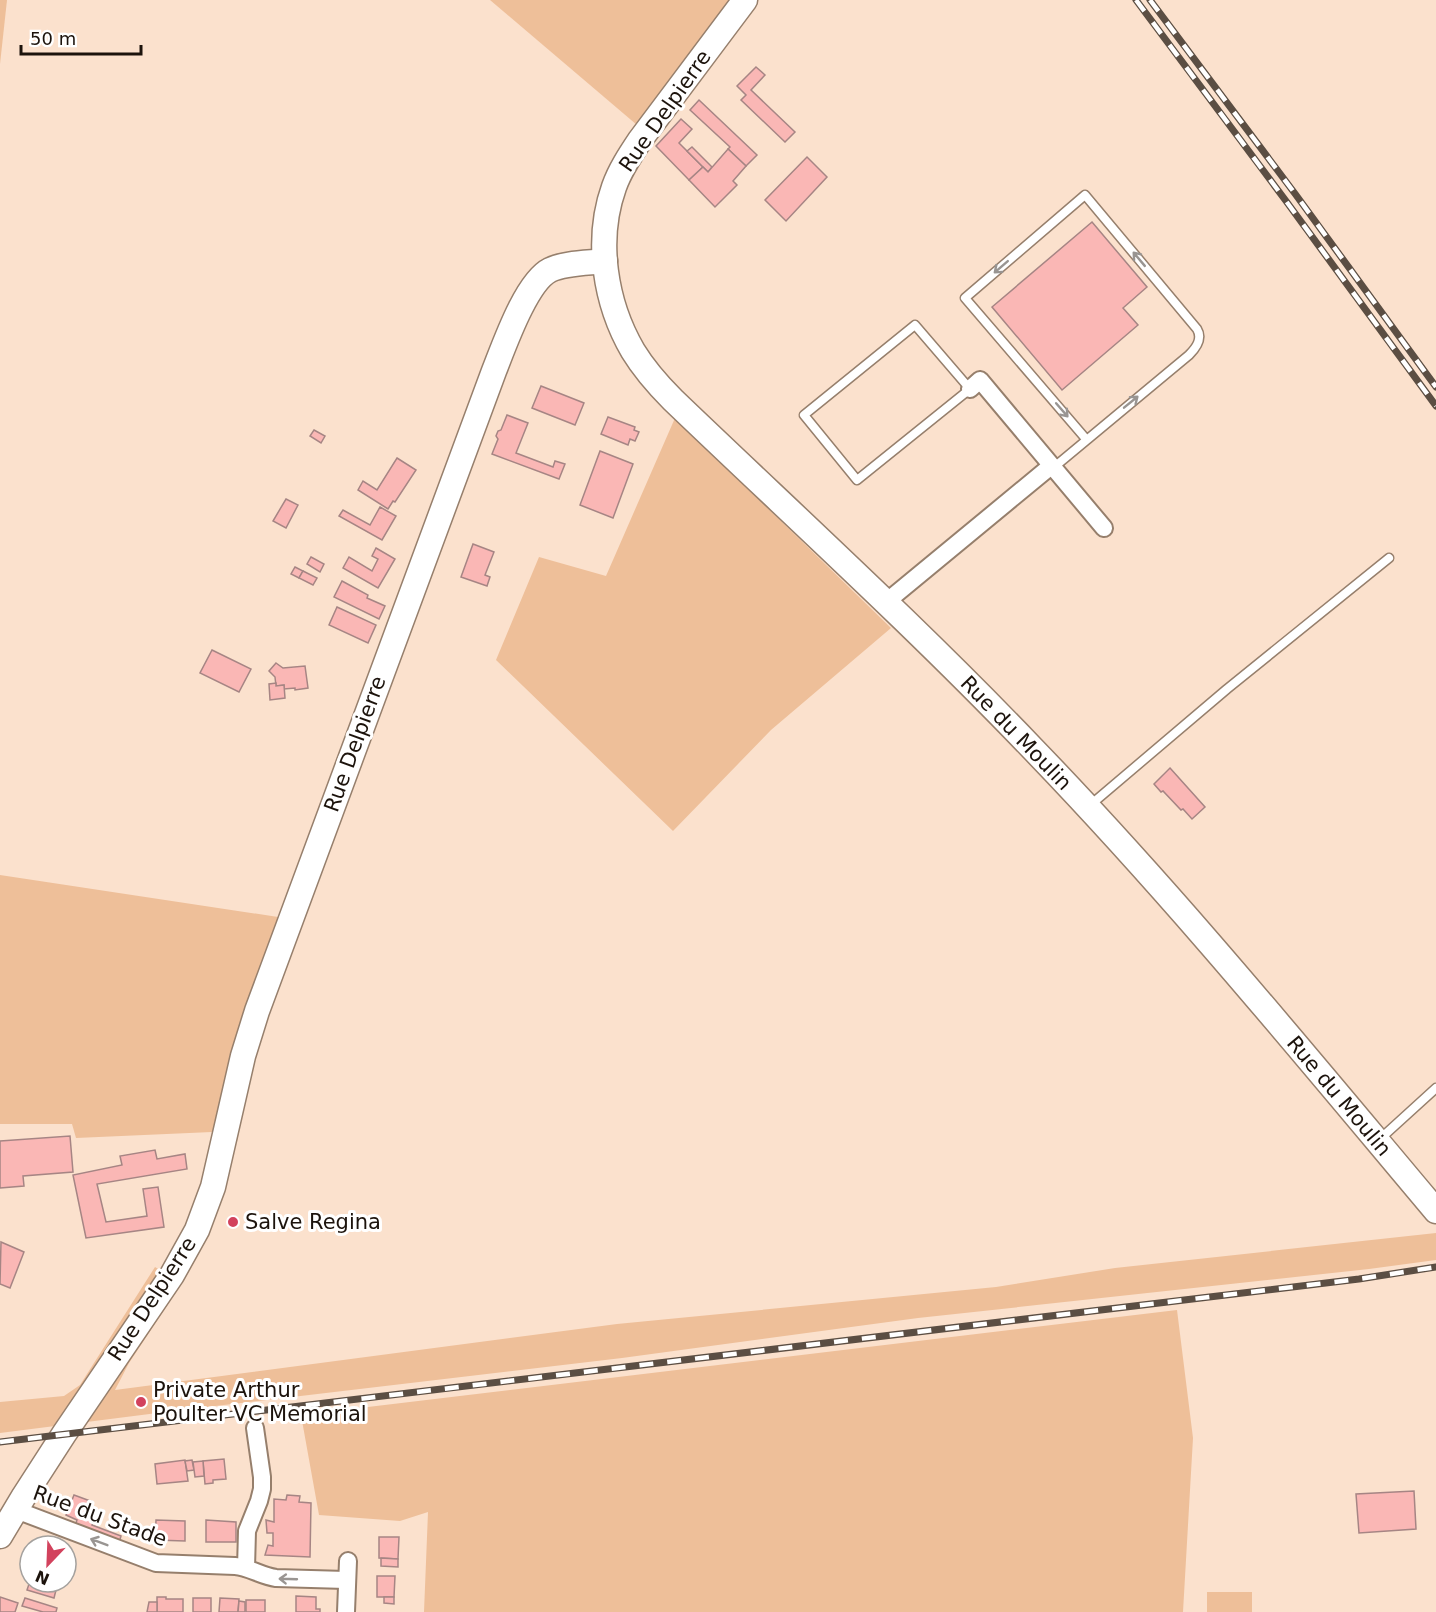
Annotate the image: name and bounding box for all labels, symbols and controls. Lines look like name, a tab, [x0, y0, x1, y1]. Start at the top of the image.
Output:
scale bar	[21, 18, 141, 56]
text: 50 m	[30, 28, 76, 49]
street label: Rue Delpierre	[614, 46, 716, 176]
one-way arrow	[1132, 252, 1146, 267]
one-way arrow	[993, 261, 1009, 274]
one-way arrow	[1123, 395, 1139, 408]
one-way arrow	[1055, 402, 1068, 418]
street label: Rue du Moulin	[956, 671, 1076, 795]
street label: Rue Delpierre	[319, 673, 391, 815]
street label: Rue du Moulin	[1282, 1031, 1396, 1161]
place label: Salve Regina	[245, 1210, 381, 1234]
marker: Salve Regina	[226, 1215, 240, 1229]
street label: Rue Delpierre	[103, 1233, 201, 1365]
place label: Private Arthur Poulter VC Memorial	[153, 1378, 367, 1426]
marker: Private Arthur Poulter VC Memorial	[134, 1395, 148, 1409]
street label: Rue du Stade	[30, 1481, 170, 1551]
north arrow	[18, 1534, 78, 1594]
one-way arrow	[90, 1535, 109, 1546]
text: N	[32, 1566, 52, 1589]
one-way arrow	[278, 1573, 298, 1584]

